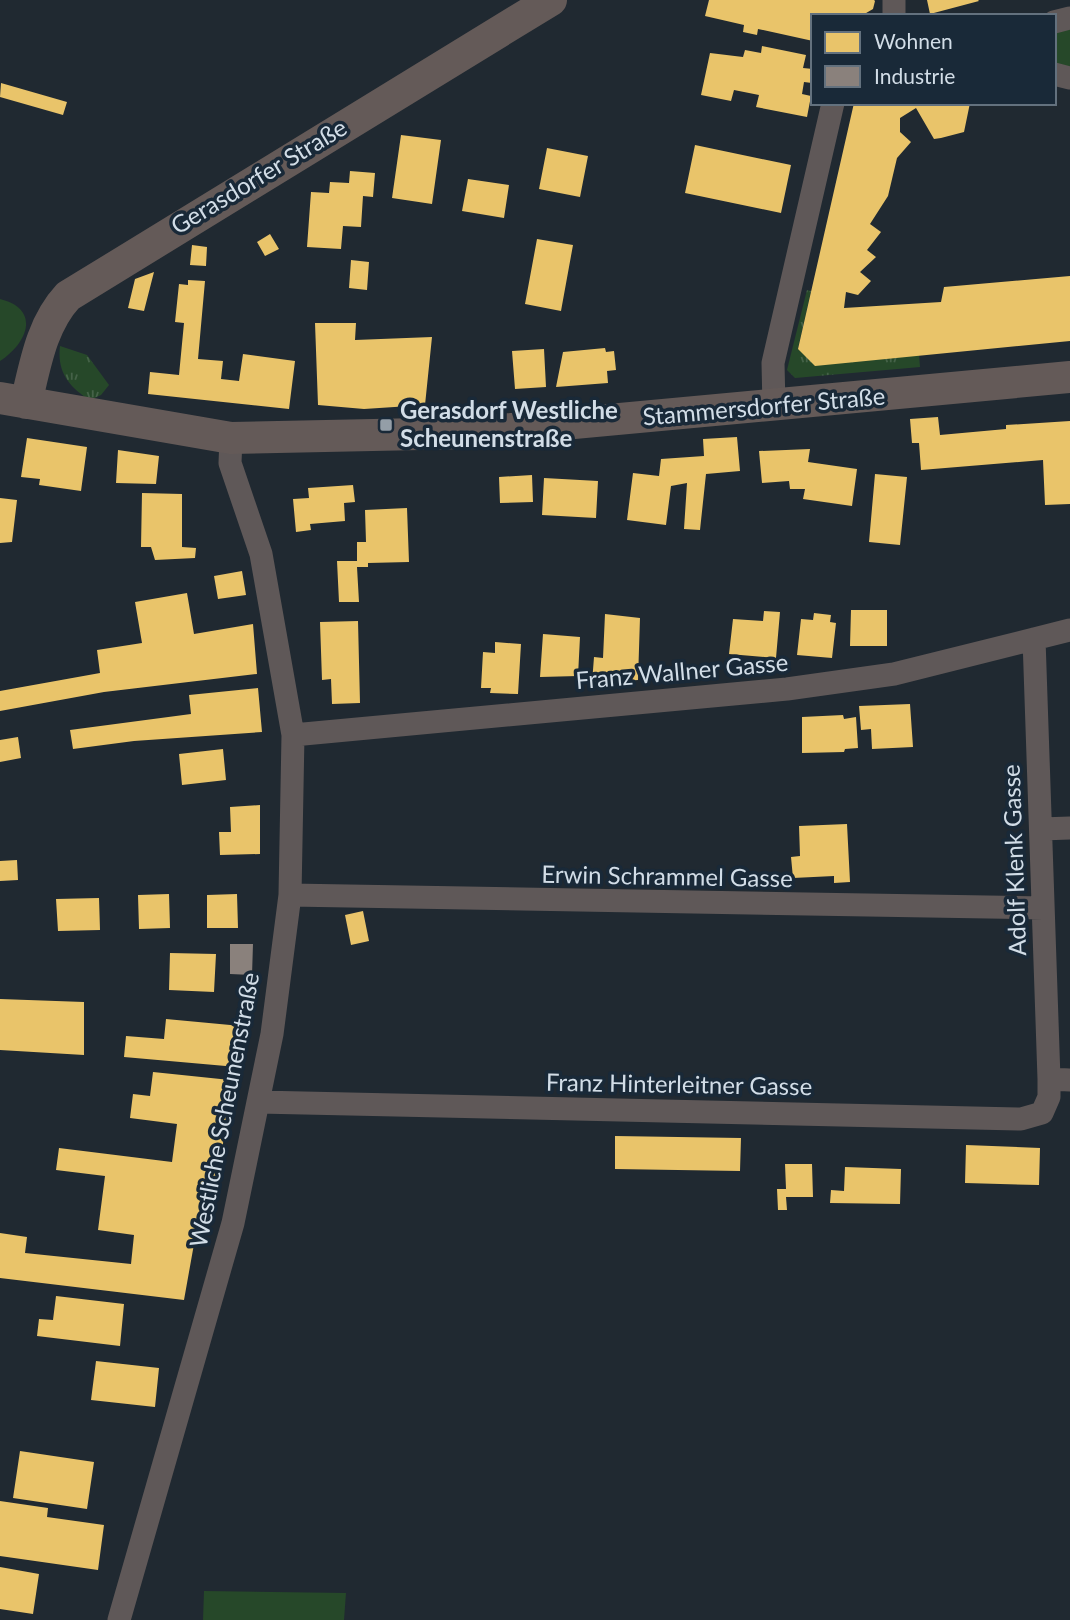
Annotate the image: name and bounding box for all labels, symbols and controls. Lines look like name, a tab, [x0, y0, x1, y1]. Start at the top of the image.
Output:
legend	[811, 14, 1056, 105]
text: Wohnen	[874, 28, 953, 53]
text: Industrie	[874, 63, 955, 88]
street label: Gerasdorfer Straße	[165, 112, 351, 240]
street label: Stammersdorfer Straße	[641, 380, 886, 431]
place label: Gerasdorf Westliche Scheunenstraße	[400, 395, 618, 452]
marker: Gerasdorf Westliche Scheunenstraße	[378, 417, 394, 433]
street label: Franz Wallner Gasse	[574, 647, 789, 694]
street label: Adolf Klenk Gasse	[996, 764, 1031, 956]
street label: Erwin Schrammel Gasse	[541, 859, 793, 892]
street label: Westliche Scheunenstraße	[183, 970, 264, 1250]
street label: Franz Hinterleitner Gasse	[546, 1067, 812, 1100]

